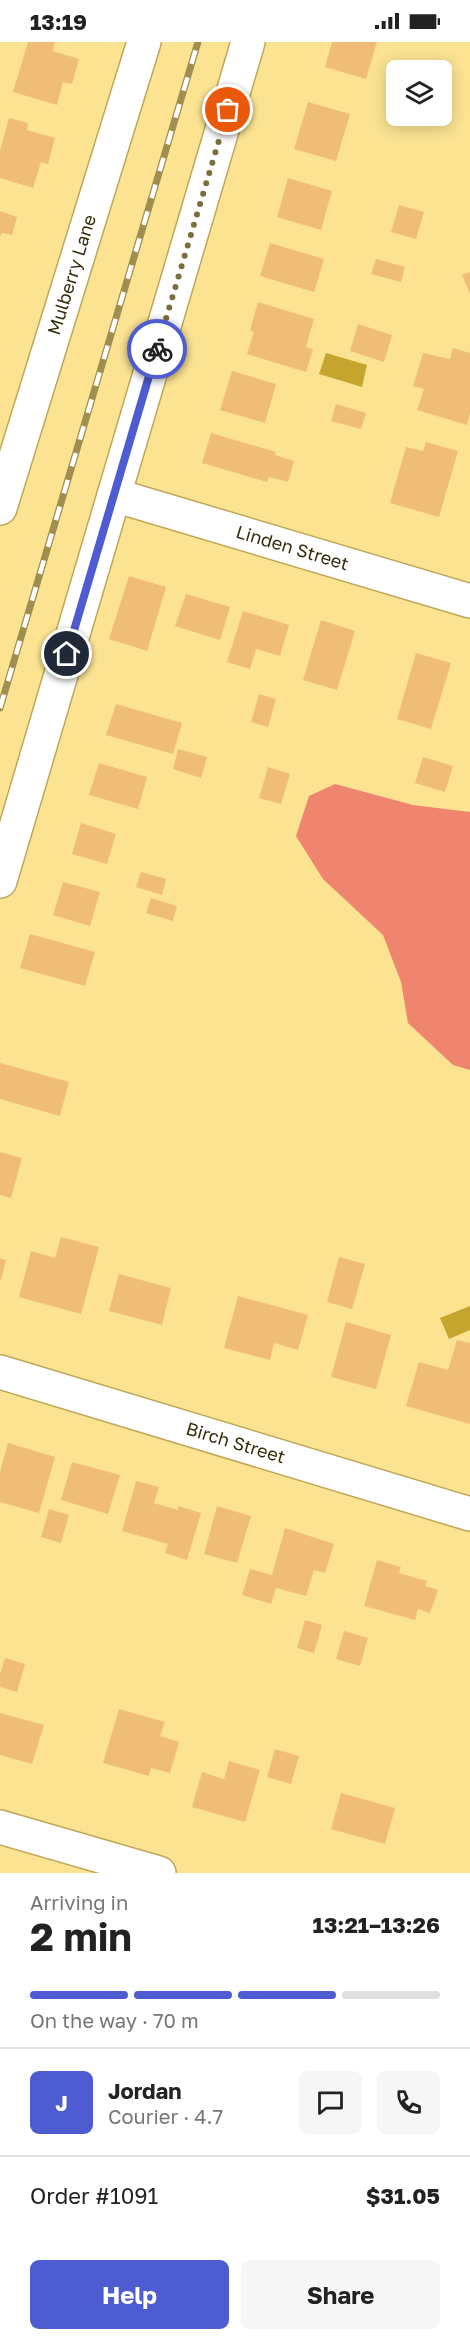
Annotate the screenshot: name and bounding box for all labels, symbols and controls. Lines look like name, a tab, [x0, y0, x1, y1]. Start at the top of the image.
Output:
text: 13:19	[30, 8, 87, 35]
map controls	[386, 60, 452, 126]
button: layers	[386, 60, 452, 126]
pin	[202, 84, 253, 135]
icon: bag	[211, 93, 244, 126]
street label: Mulberry Lane	[42, 212, 100, 338]
courier	[127, 319, 187, 379]
icon: bike	[141, 333, 174, 366]
street label: Linden Street	[234, 520, 352, 574]
pin	[41, 628, 92, 679]
icon: home	[50, 637, 83, 670]
street label: Birch Street	[184, 1417, 288, 1468]
text: Arriving in	[30, 1890, 128, 1914]
text: 13:21–13:26	[313, 1911, 440, 1938]
text: 2 min	[30, 1913, 132, 1960]
text: On the way · 70 m	[30, 2008, 199, 2032]
button: chat	[299, 2071, 362, 2134]
button: phone	[377, 2071, 440, 2134]
text: Jordan	[108, 2077, 182, 2104]
text: J	[55, 2089, 68, 2116]
text: Courier · 4.7	[108, 2104, 223, 2128]
text: Order #1091	[30, 2182, 158, 2209]
text: $31.05	[366, 2182, 440, 2209]
button: Help	[30, 2260, 229, 2329]
button: Share	[241, 2260, 440, 2329]

